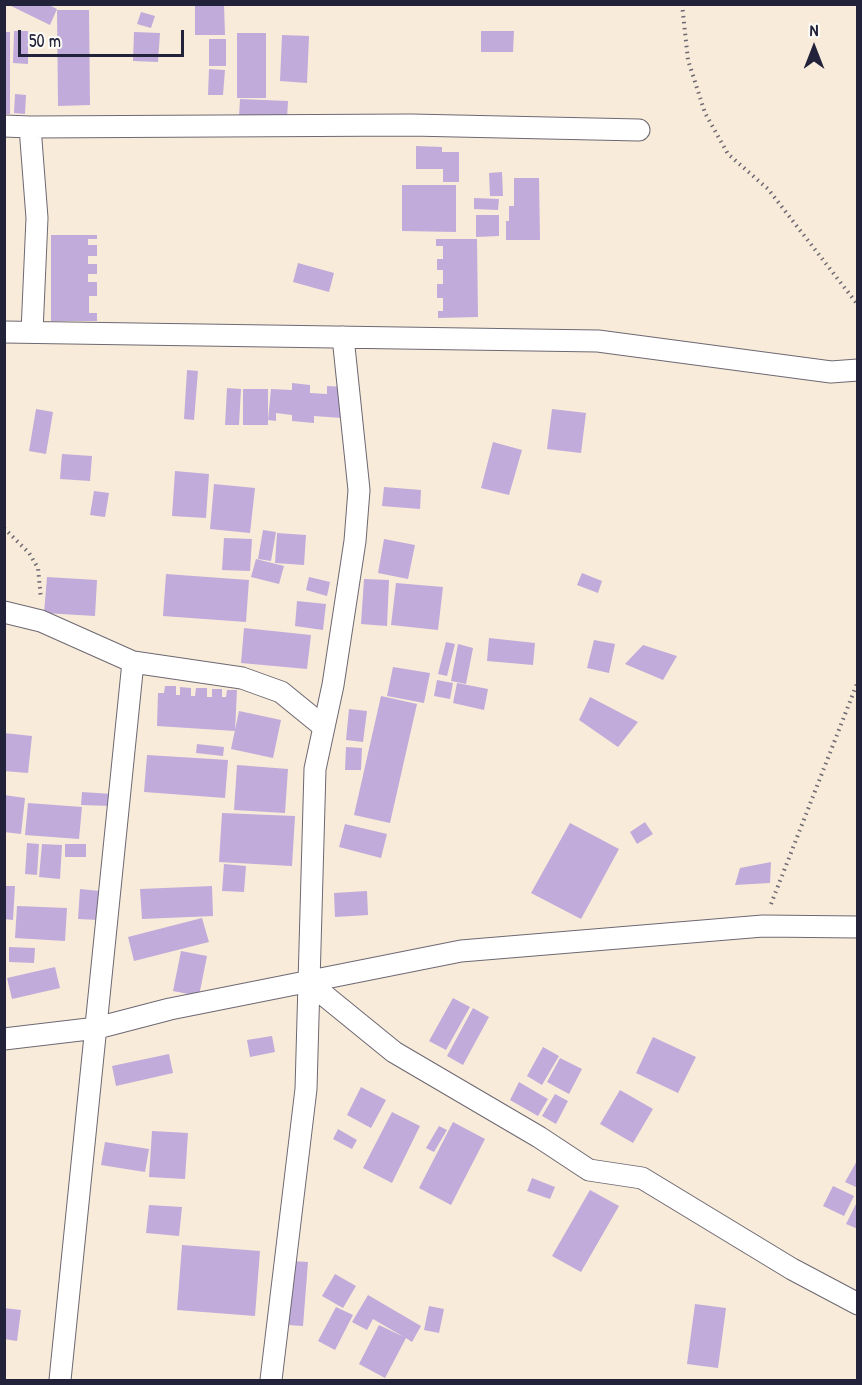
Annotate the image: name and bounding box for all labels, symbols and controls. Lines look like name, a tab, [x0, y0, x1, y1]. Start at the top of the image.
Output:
scale bar	[21, 18, 188, 56]
north arrow	[784, 18, 844, 78]
text: N	[810, 19, 818, 41]
text: 50 m	[29, 28, 61, 53]

